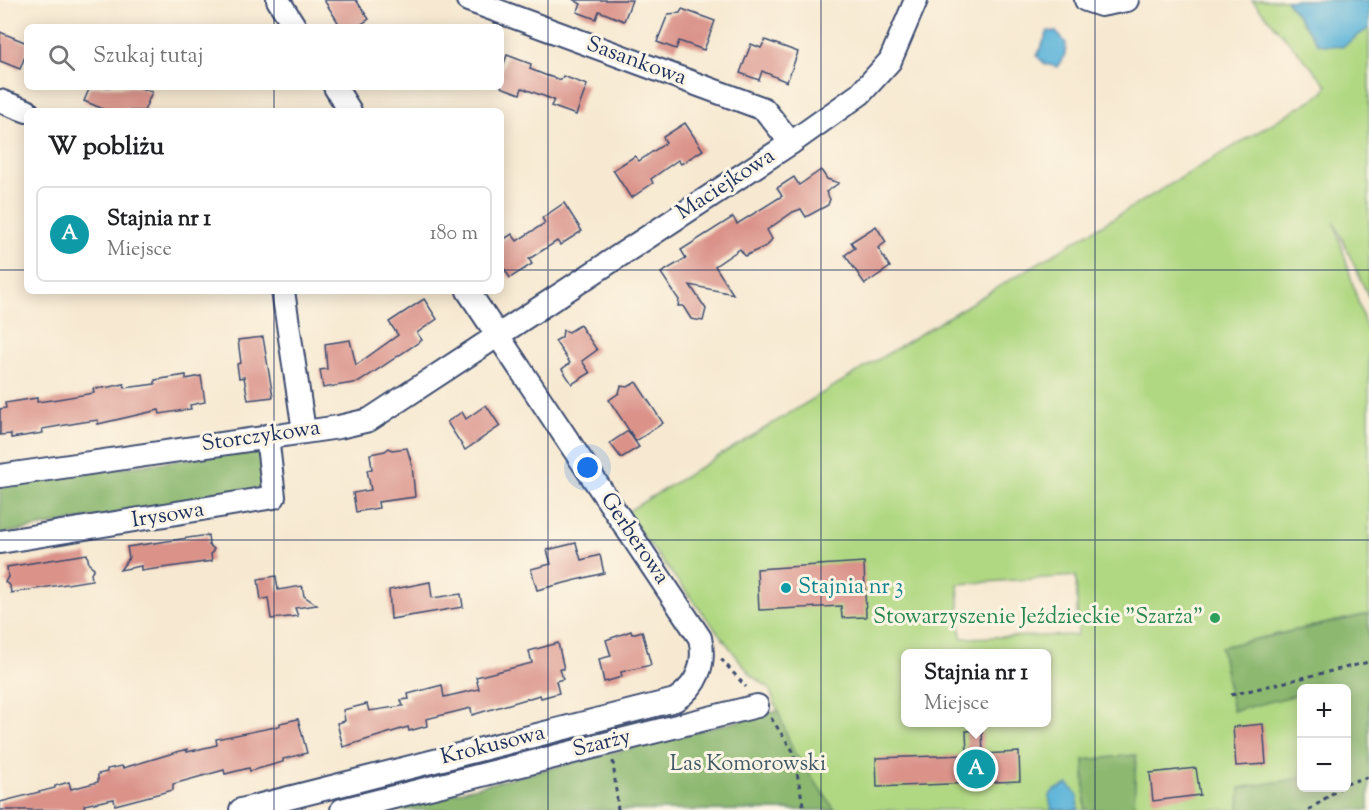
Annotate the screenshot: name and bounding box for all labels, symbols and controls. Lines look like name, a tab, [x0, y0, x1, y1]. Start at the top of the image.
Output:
search box	[24, 24, 504, 90]
street label: Sasankowa	[581, 29, 691, 95]
icon: search	[45, 41, 78, 74]
text: Szukaj tutaj	[93, 41, 204, 73]
text: W pobliżu	[48, 129, 164, 166]
street label: Maciejkowa	[670, 141, 782, 229]
text: Stajnia nr 1	[107, 204, 211, 236]
text: A	[61, 220, 78, 249]
text: 180 m	[430, 220, 478, 249]
text: Miejsce	[107, 236, 172, 265]
street label: Storczykowa	[200, 413, 322, 461]
your location	[573, 453, 602, 482]
street label: Gerberowa	[591, 487, 677, 591]
street label: Irysowa	[129, 494, 207, 538]
place label: Stajnia nr 3	[798, 572, 903, 604]
marker: Stajnia nr 3	[779, 581, 793, 595]
place label: Stowarzyszenie Jeździeckie "Szarża"	[873, 602, 1203, 634]
marker: Stowarzyszenie Jeździeckie "Szarża"	[1208, 611, 1222, 625]
popup	[901, 649, 1051, 727]
text: Stajnia nr 1	[924, 658, 1028, 690]
map controls	[1297, 684, 1351, 792]
button: +	[1297, 684, 1351, 738]
text: Miejsce	[924, 690, 989, 719]
street label: Krokusowa	[437, 718, 549, 774]
street label: Szarży	[570, 721, 634, 767]
button: −	[1297, 738, 1351, 792]
pin: A	[956, 746, 996, 792]
park label: Las Komorowski	[670, 749, 826, 781]

